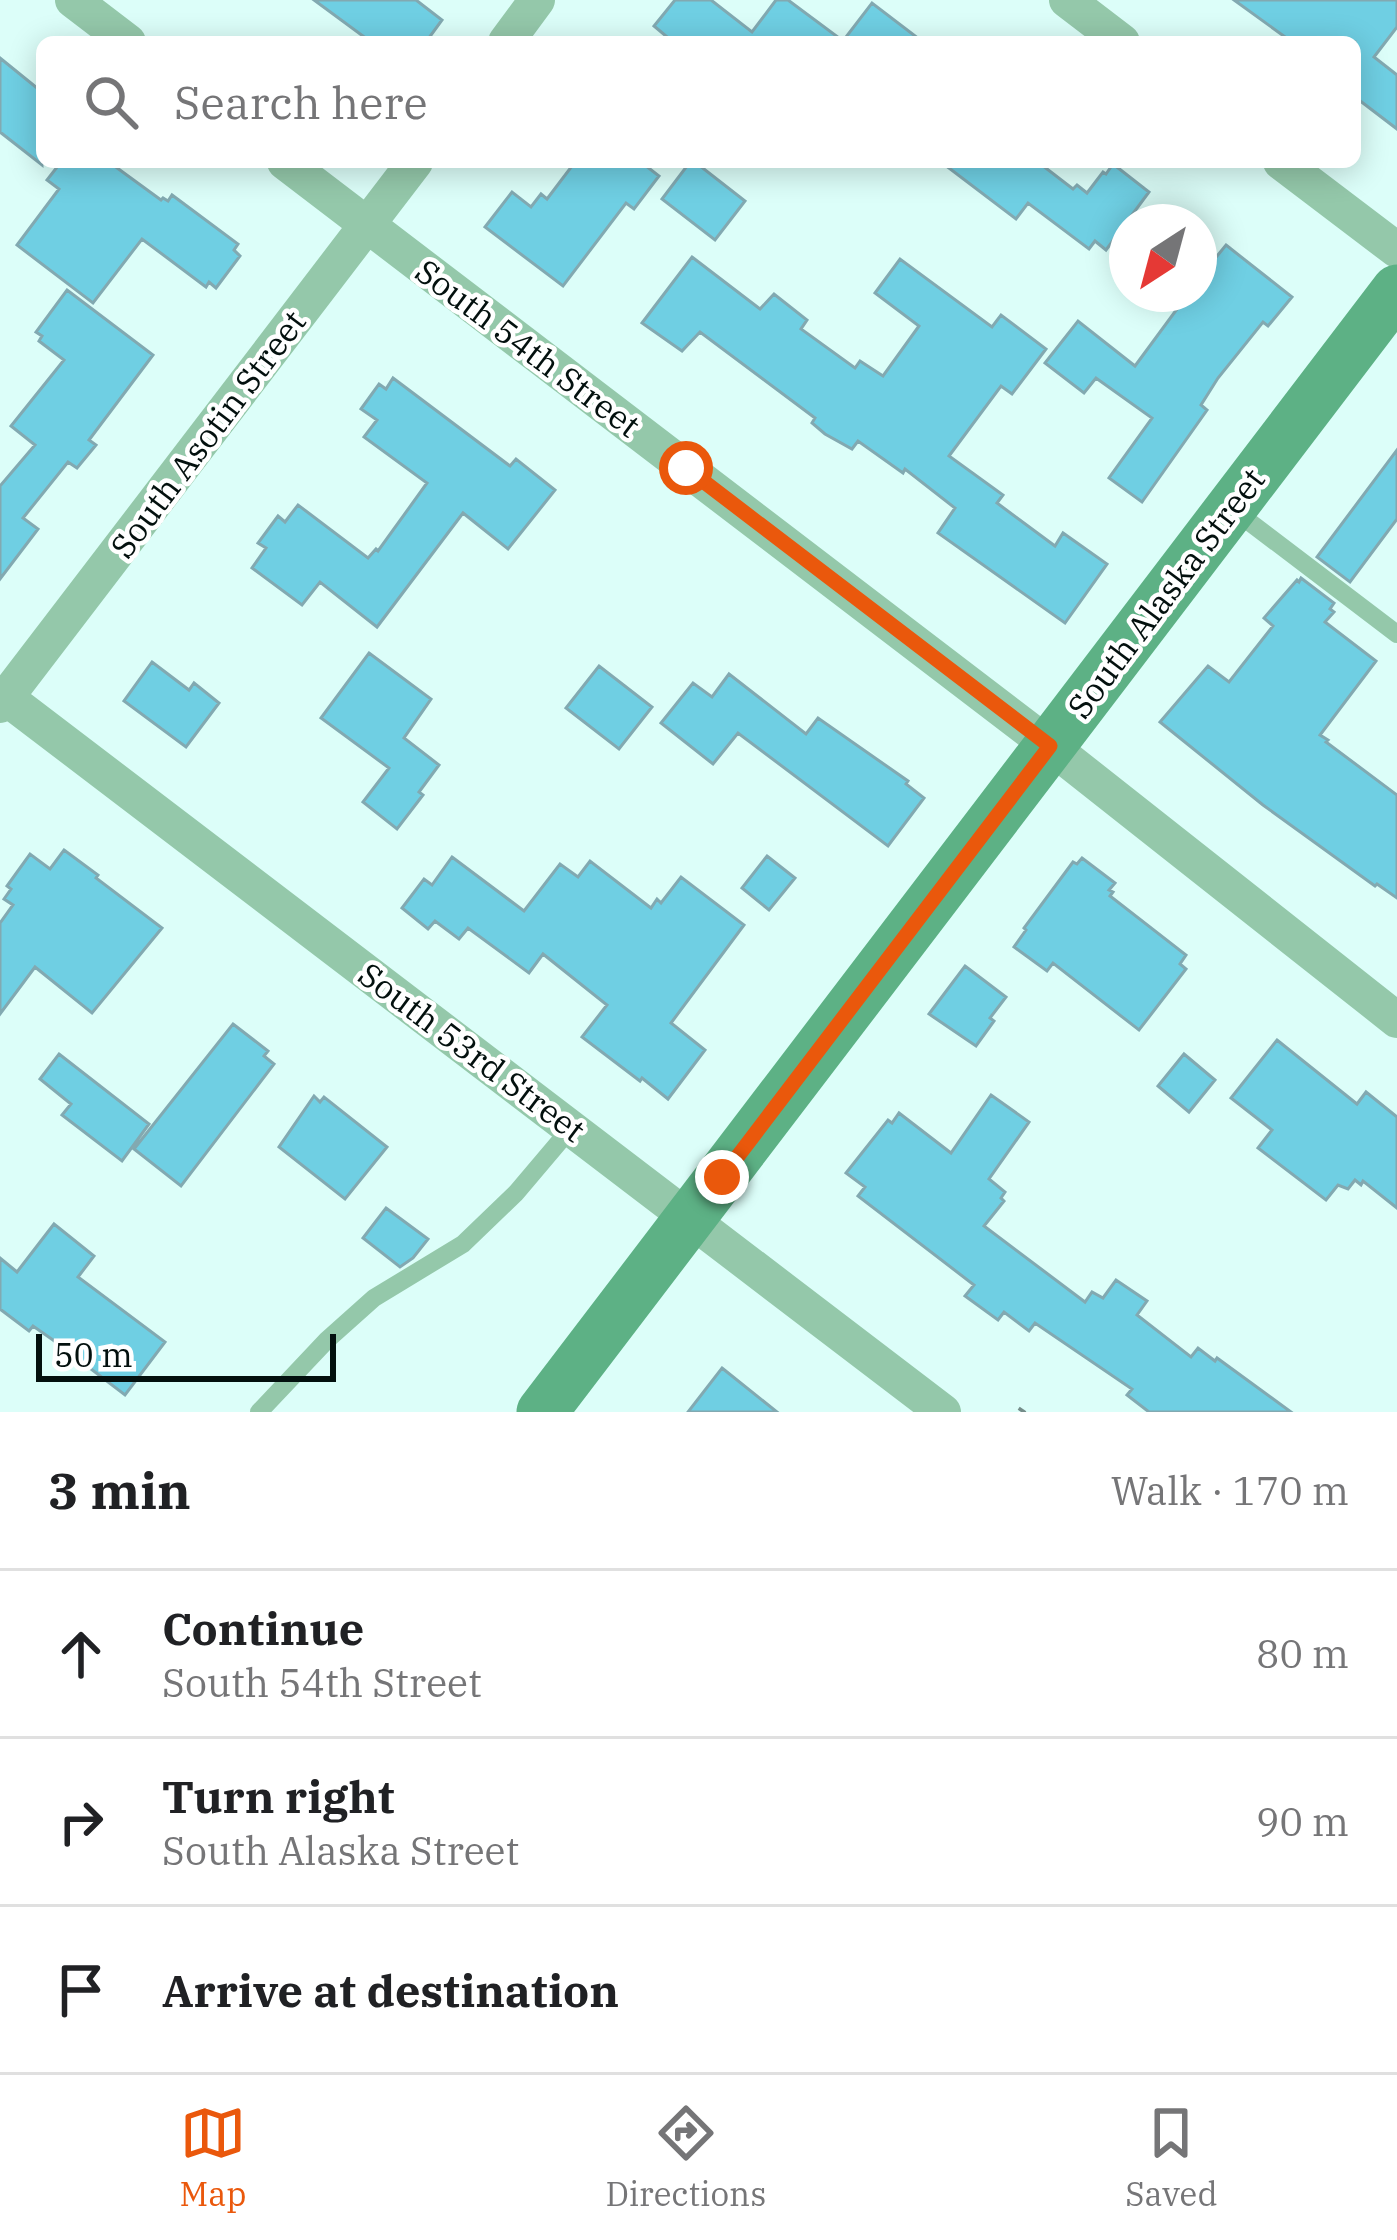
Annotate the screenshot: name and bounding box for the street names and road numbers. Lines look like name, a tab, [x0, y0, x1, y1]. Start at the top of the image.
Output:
street label: South 54th Street	[407, 249, 649, 446]
street label: South Asotin Street	[100, 301, 315, 566]
street label: South Alaska Street	[1057, 459, 1274, 726]
street label: South 53rd Street	[350, 952, 594, 1151]

